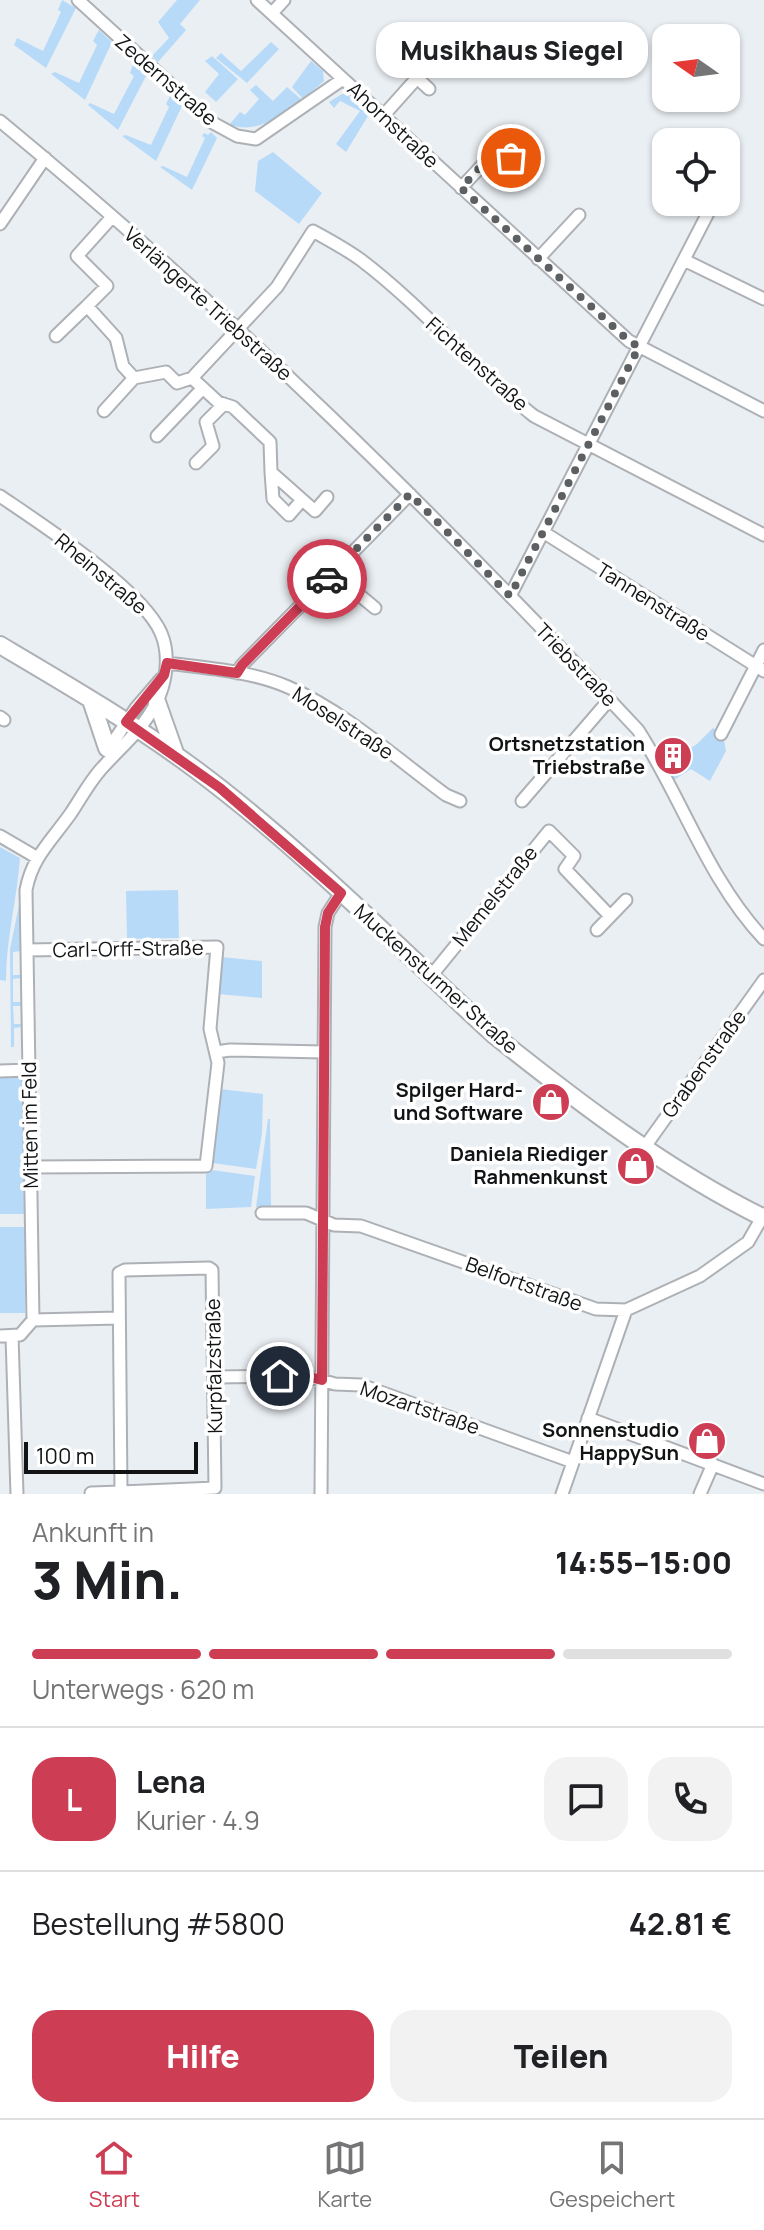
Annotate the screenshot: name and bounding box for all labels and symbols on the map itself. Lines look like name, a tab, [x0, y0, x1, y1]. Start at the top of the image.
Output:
callout: Musikhaus Siegel	[375, 22, 647, 78]
north arrow	[652, 24, 740, 112]
street label: Zedernstraße	[110, 28, 223, 131]
street label: Ahornstraße	[342, 75, 445, 174]
pin	[477, 124, 545, 192]
street label: Verlängerte Triebstraße	[118, 221, 298, 387]
street label: Fichtenstraße	[420, 311, 534, 417]
street label: Rheinstraße	[49, 527, 153, 620]
courier	[287, 539, 367, 619]
street label: Tannenstraße	[592, 556, 715, 647]
street label: Triebstraße	[530, 617, 623, 712]
street label: Moselstraße	[287, 680, 399, 765]
place label: Ortsnetzstation Triebstraße	[489, 730, 645, 780]
building icon: Ortsnetzstation Triebstraße	[652, 735, 694, 777]
street label: Memelstraße	[446, 840, 543, 951]
street label: Muckensturmer Straße	[348, 898, 524, 1060]
street label: Carl-Orff-Straße	[52, 934, 204, 963]
street label: Grabenstraße	[655, 1004, 752, 1123]
street label: Mitten im Feld	[15, 1061, 44, 1189]
place label: Spilger Hard- und Software	[393, 1076, 523, 1126]
shop icon: Spilger Hard- und Software	[530, 1081, 572, 1123]
place label: Daniela Riediger Rahmenkunst	[450, 1140, 608, 1190]
shop icon: Daniela Riediger Rahmenkunst	[615, 1145, 657, 1187]
street label: Belfortstraße	[462, 1250, 586, 1317]
street label: Kurpfalzstraße	[199, 1298, 228, 1434]
pin	[246, 1342, 314, 1410]
street label: Mozartstraße	[357, 1374, 483, 1441]
place label: Sonnenstudio HappySun	[542, 1416, 679, 1466]
shop icon: Sonnenstudio HappySun	[686, 1420, 728, 1462]
scale bar	[24, 1438, 198, 1474]

